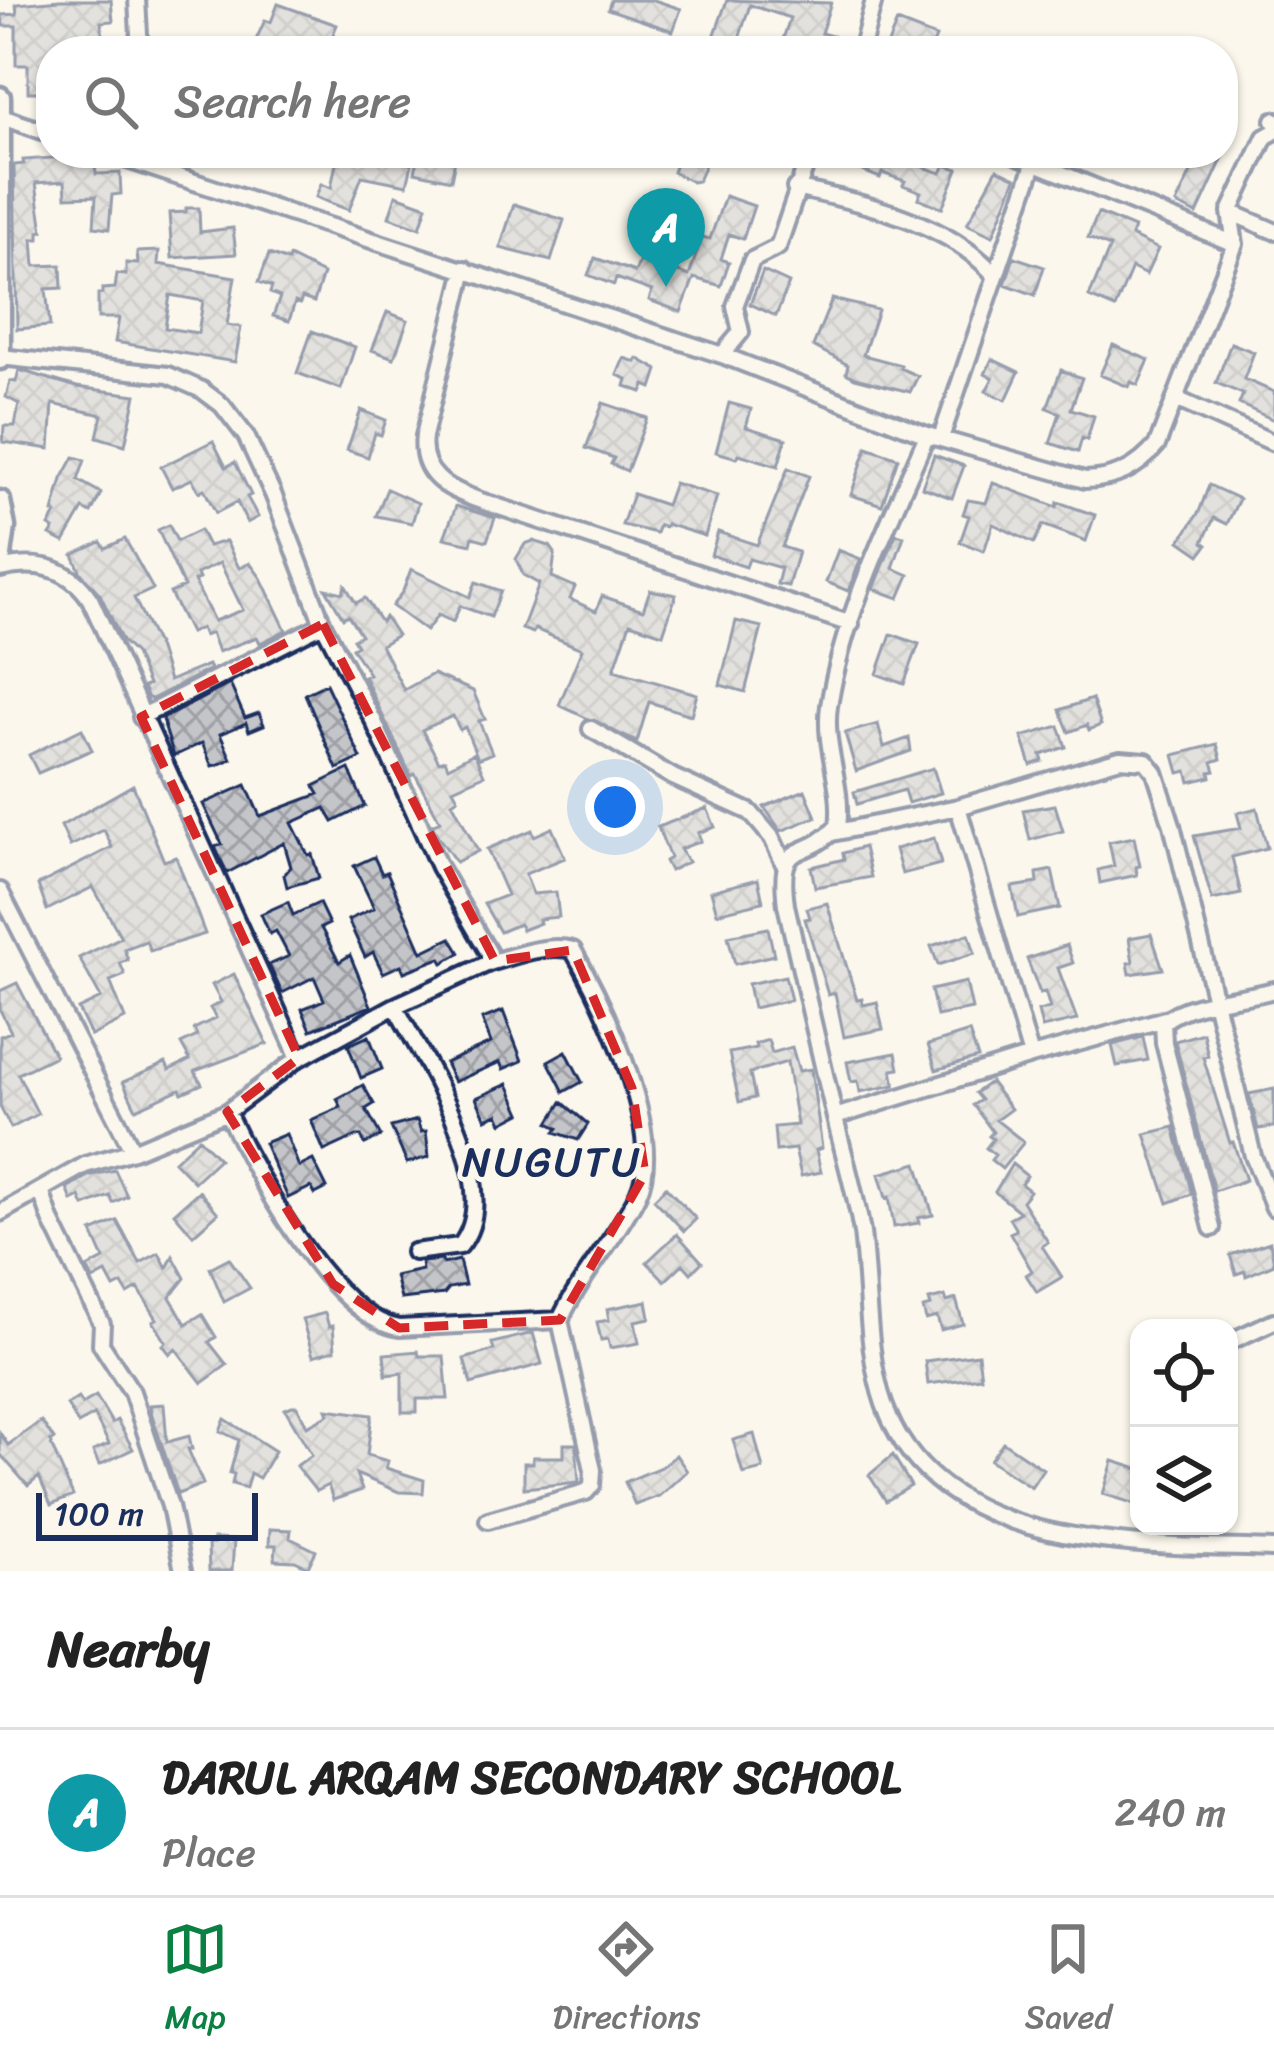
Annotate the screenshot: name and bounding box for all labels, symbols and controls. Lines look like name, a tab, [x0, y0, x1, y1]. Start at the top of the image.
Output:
search box	[36, 36, 1238, 168]
text: Search here	[174, 62, 411, 142]
icon: search	[78, 69, 144, 135]
pin: A	[627, 188, 705, 287]
your location	[585, 777, 645, 837]
district label: NUGUTU	[462, 1125, 642, 1199]
map controls	[1130, 1319, 1238, 1535]
button: locate	[1130, 1319, 1238, 1427]
button: layers	[1130, 1427, 1238, 1535]
text: 100 m	[54, 1485, 144, 1543]
scale bar	[36, 1487, 258, 1540]
text: Nearby	[48, 1604, 209, 1694]
text: DARUL ARQAM SECONDARY SCHOOL	[162, 1738, 901, 1818]
text: A	[74, 1778, 100, 1847]
text: 240 m	[1114, 1778, 1226, 1847]
text: Place	[162, 1818, 256, 1887]
tab: Map	[162, 1916, 228, 2046]
tab: Directions	[553, 1916, 700, 2046]
tab: Saved	[1025, 1916, 1112, 2046]

